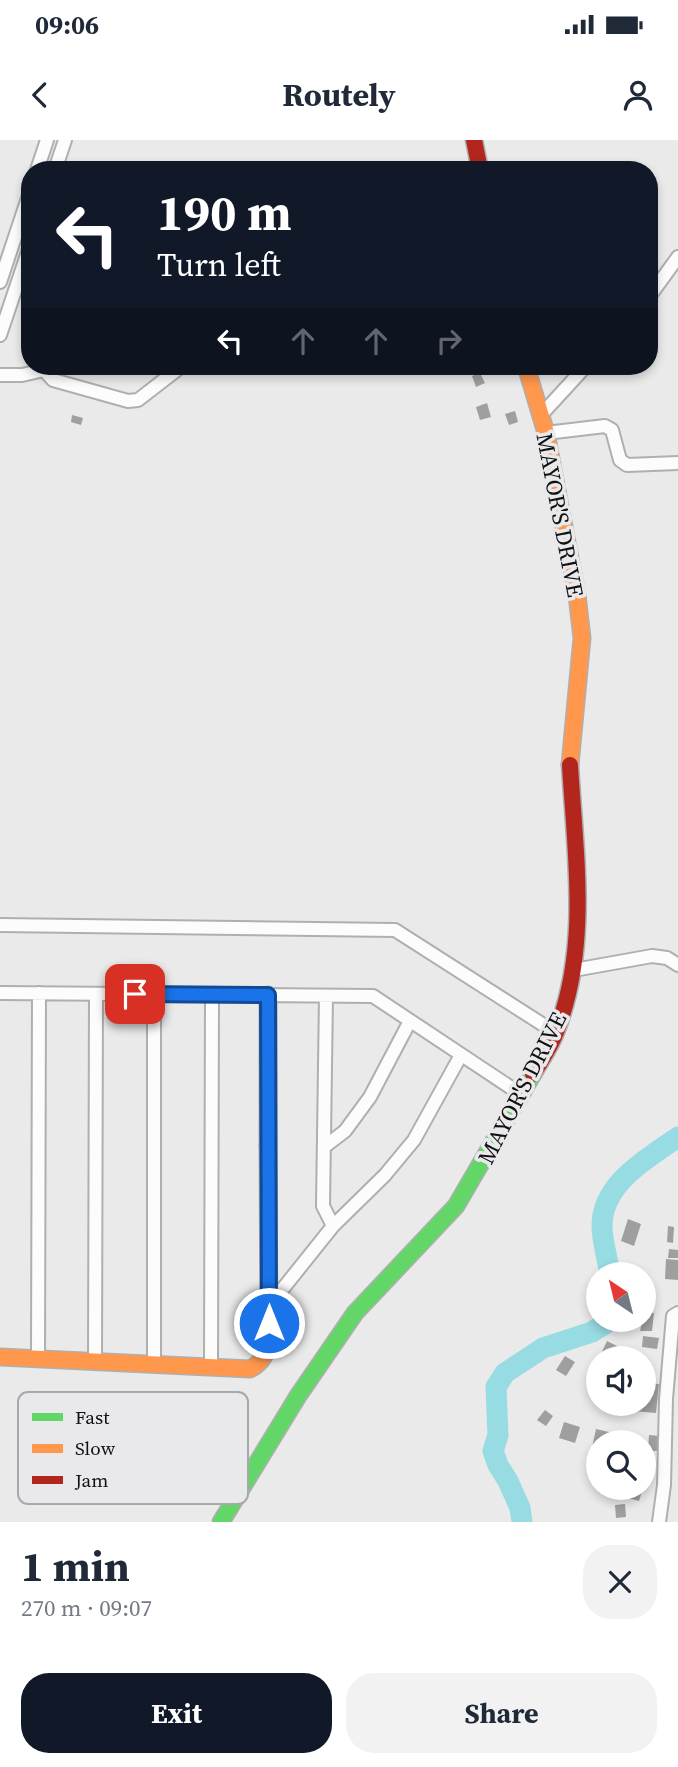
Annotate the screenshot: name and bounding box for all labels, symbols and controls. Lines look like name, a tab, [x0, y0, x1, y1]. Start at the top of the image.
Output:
text: 09:06	[35, 7, 99, 43]
text: Routely	[282, 73, 396, 117]
icon: back	[21, 76, 59, 114]
icon: person	[619, 76, 657, 114]
text: 190 m	[157, 179, 292, 246]
icon: left	[42, 189, 133, 280]
text: Turn left	[157, 243, 281, 287]
icon: left	[211, 322, 249, 360]
icon: ahead	[284, 322, 322, 360]
icon: ahead	[357, 322, 395, 360]
icon: right	[430, 322, 468, 360]
street label: MAYOR'S DRIVE	[528, 430, 592, 600]
pin	[105, 964, 165, 1024]
icon: arrive	[116, 975, 154, 1013]
street label: MAYOR'S DRIVE	[470, 1006, 574, 1170]
north arrow	[586, 1262, 656, 1332]
map controls	[586, 1262, 656, 1500]
position arrow	[232, 1286, 306, 1360]
button: sound	[586, 1346, 656, 1416]
legend	[18, 1392, 248, 1504]
text: Fast	[75, 1404, 110, 1430]
button: search	[586, 1430, 656, 1500]
text: Slow	[75, 1435, 116, 1461]
text: Jam	[74, 1467, 108, 1493]
text: 1 min	[21, 1537, 130, 1595]
button: close	[583, 1545, 657, 1619]
text: 270 m · 09:07	[21, 1592, 152, 1624]
button: Exit	[21, 1673, 332, 1753]
button: Share	[346, 1673, 657, 1753]

